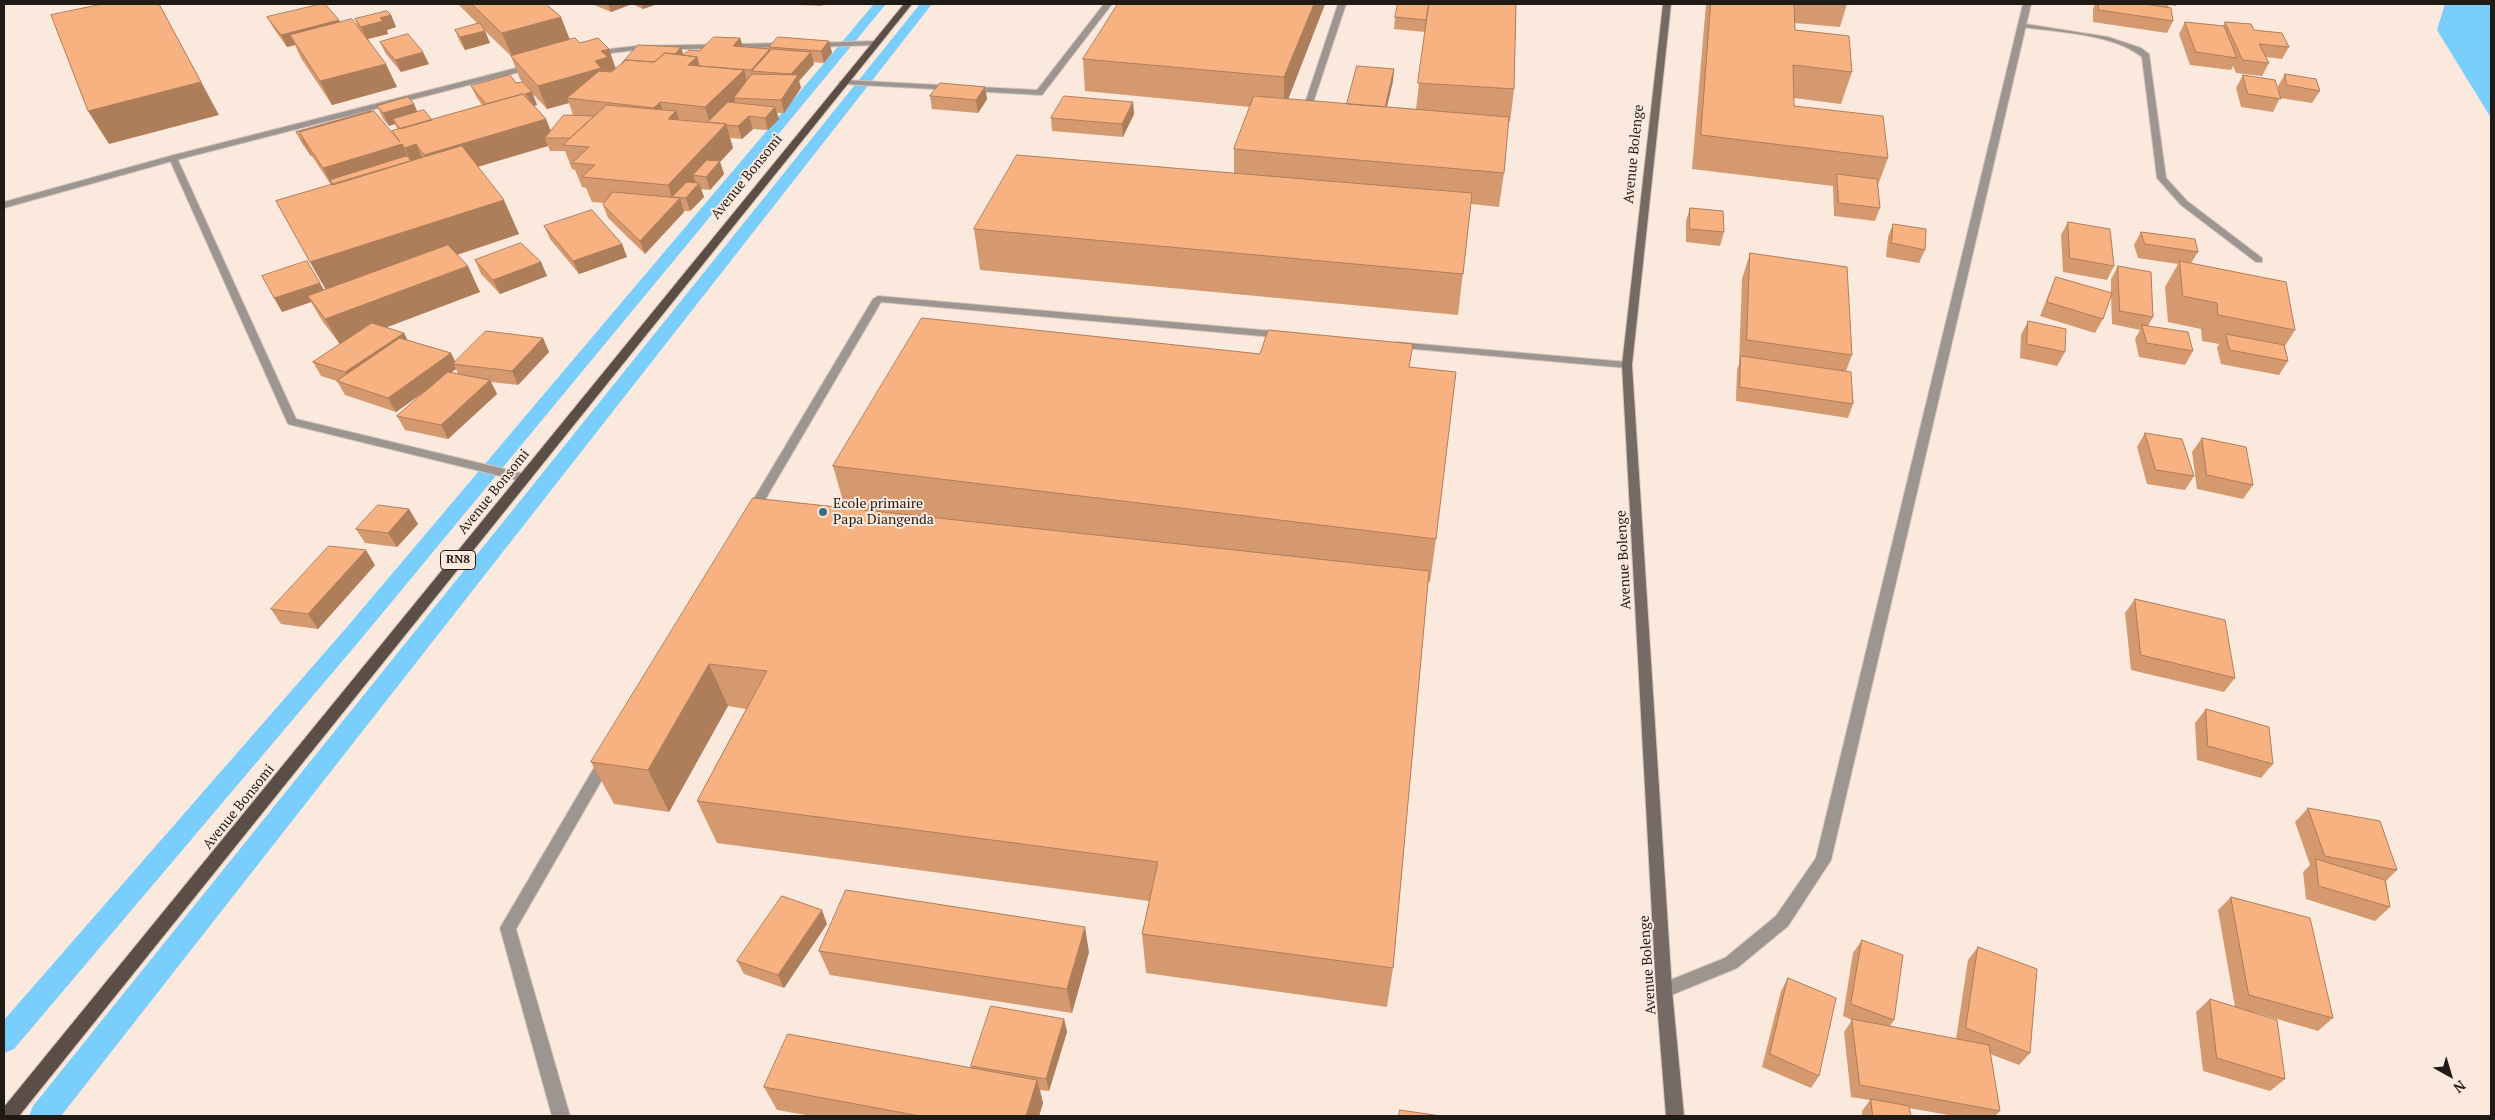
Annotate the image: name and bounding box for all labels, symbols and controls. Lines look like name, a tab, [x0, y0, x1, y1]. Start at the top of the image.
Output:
street label: Avenue Bolenge	[1620, 104, 1648, 204]
street label: Avenue Bonsomi	[708, 131, 786, 223]
street label: Avenue Bonsomi	[455, 446, 533, 538]
place label: Ecole primaire Papa Diangenda	[833, 496, 934, 528]
marker: Ecole primaire Papa Diangenda	[817, 506, 829, 518]
street label: Avenue Bolenge	[1613, 510, 1635, 610]
road number: RN8	[440, 550, 476, 570]
street label: Avenue Bonsomi	[200, 761, 278, 853]
street label: Avenue Bolenge	[1636, 915, 1660, 1015]
north arrow	[2425, 1050, 2475, 1100]
text: N	[2450, 1076, 2470, 1098]

